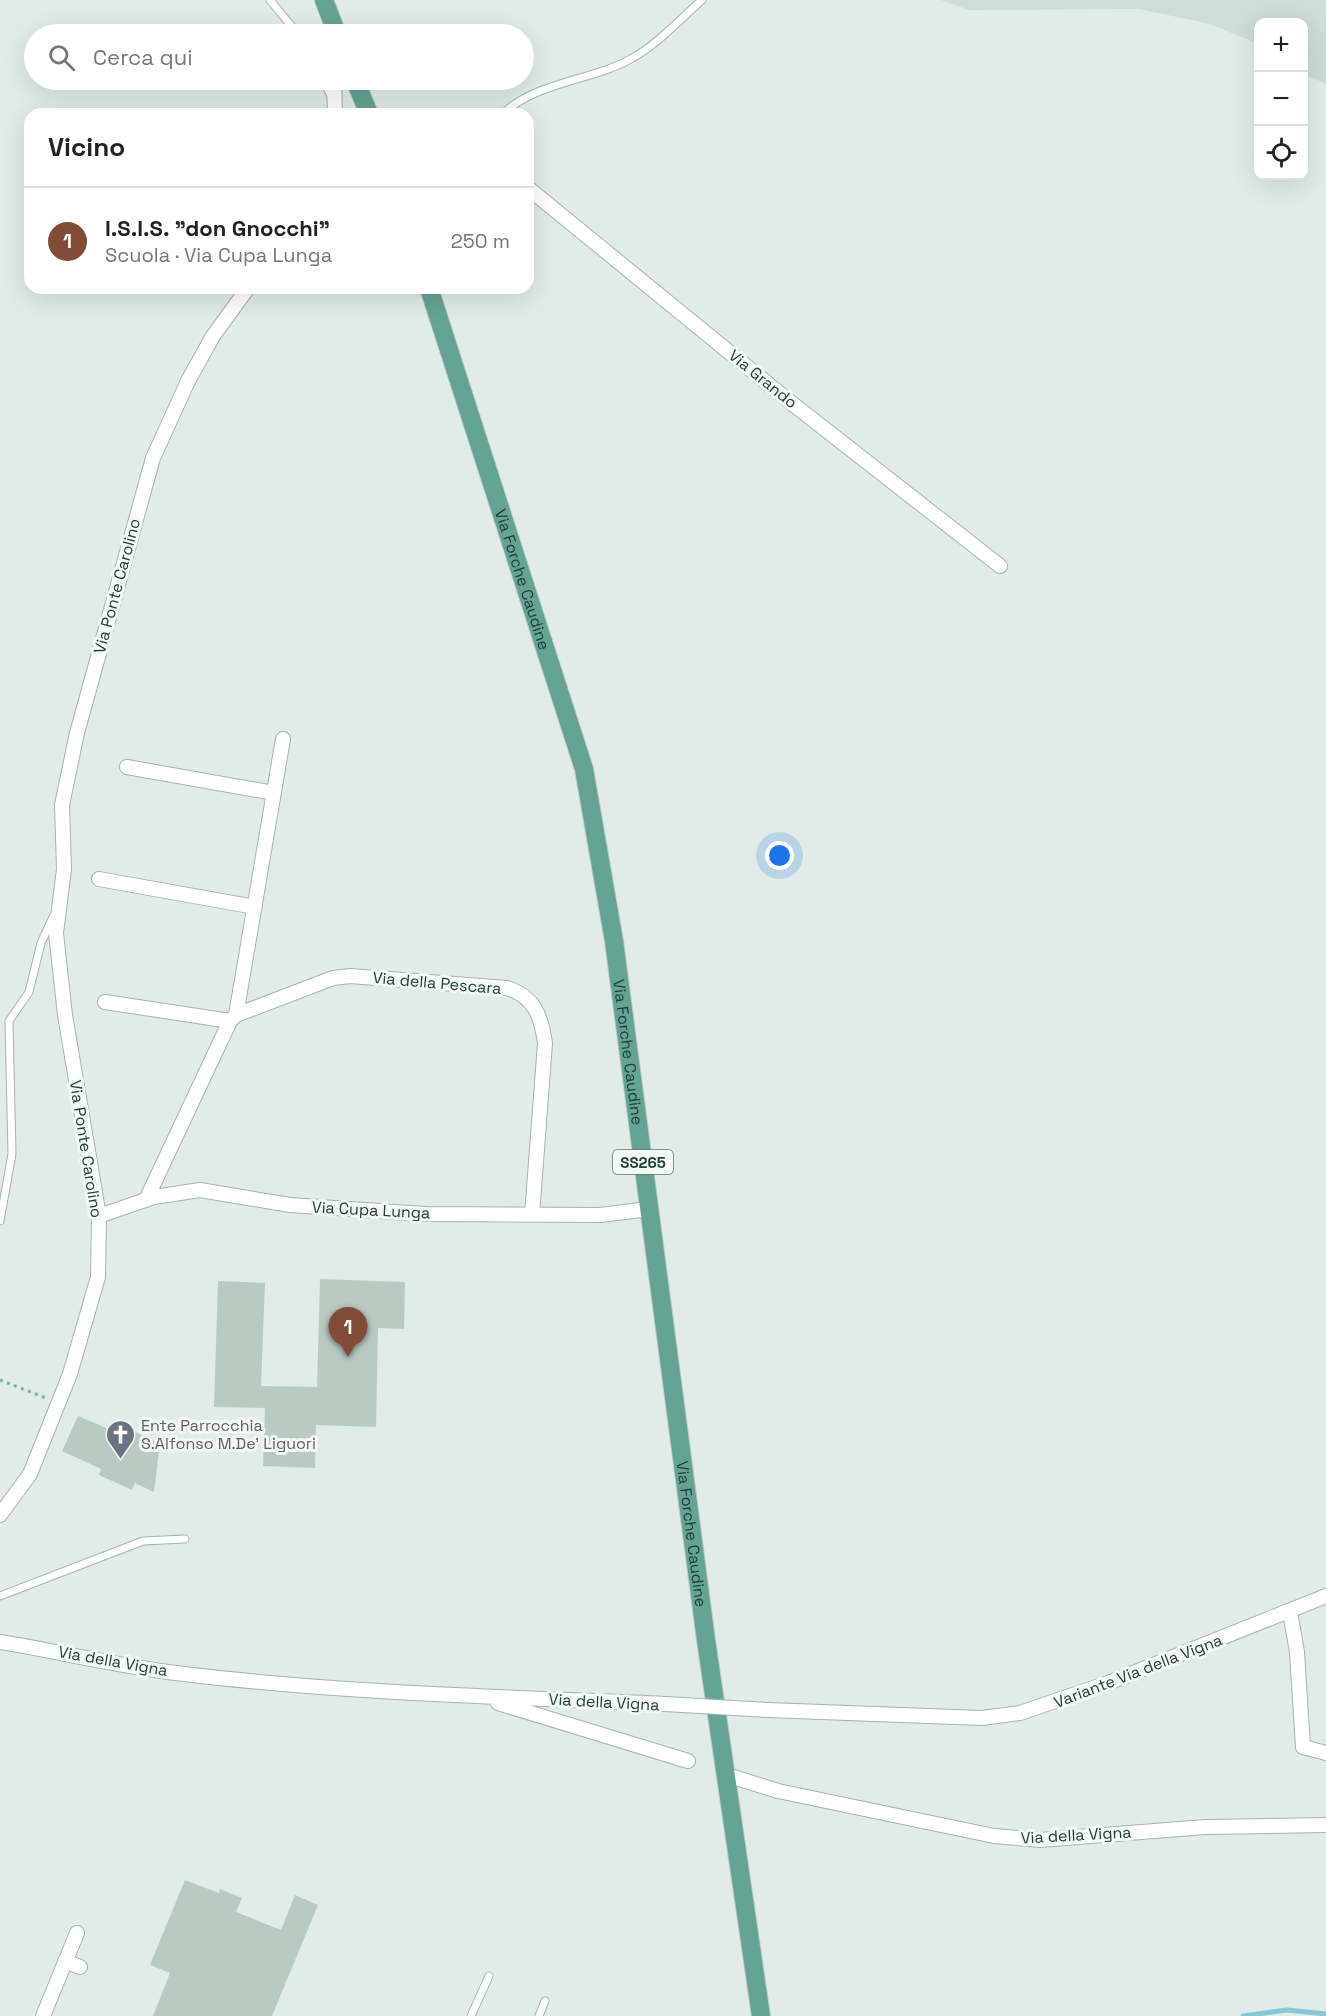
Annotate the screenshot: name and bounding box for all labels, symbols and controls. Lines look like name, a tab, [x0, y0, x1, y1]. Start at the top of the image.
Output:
map controls	[1254, 18, 1308, 180]
button: +	[1254, 18, 1308, 72]
search box	[24, 24, 534, 90]
icon: search	[45, 41, 78, 74]
text: Cerca qui	[93, 43, 193, 71]
button: −	[1254, 72, 1308, 126]
button: locate	[1254, 126, 1308, 180]
text: Vicino	[48, 130, 125, 164]
text: I.S.I.S. "don Gnocchi"	[105, 214, 330, 242]
text: 1	[63, 228, 72, 254]
text: 250 m	[451, 228, 510, 254]
text: Scuola · Via Cupa Lunga	[105, 242, 332, 268]
street label: Via Grando	[724, 345, 802, 413]
street label: Via Forche Caudine	[490, 506, 555, 652]
street label: Via Ponte Carolino	[89, 516, 145, 656]
your location	[765, 841, 794, 870]
street label: Via della Pescara	[372, 967, 502, 999]
street label: Via Forche Caudine	[609, 978, 649, 1126]
street label: Via Ponte Carolino	[65, 1079, 107, 1219]
road number: SS265	[613, 1150, 673, 1174]
street label: Via Cupa Lunga	[311, 1196, 431, 1224]
pin: 1	[328, 1308, 368, 1357]
place label: Ente Parrocchia S.Alfonso M.De' Liguori	[141, 1415, 316, 1454]
church icon: Ente Parrocchia S.Alfonso M.De' Liguori	[104, 1418, 136, 1460]
street label: Via Forche Caudine	[672, 1460, 712, 1608]
street label: Variante Via della Vigna	[1051, 1629, 1225, 1713]
street label: Via della Vigna	[57, 1641, 169, 1681]
street label: Via della Vigna	[548, 1689, 660, 1715]
street label: Via della Vigna	[1020, 1822, 1132, 1848]

